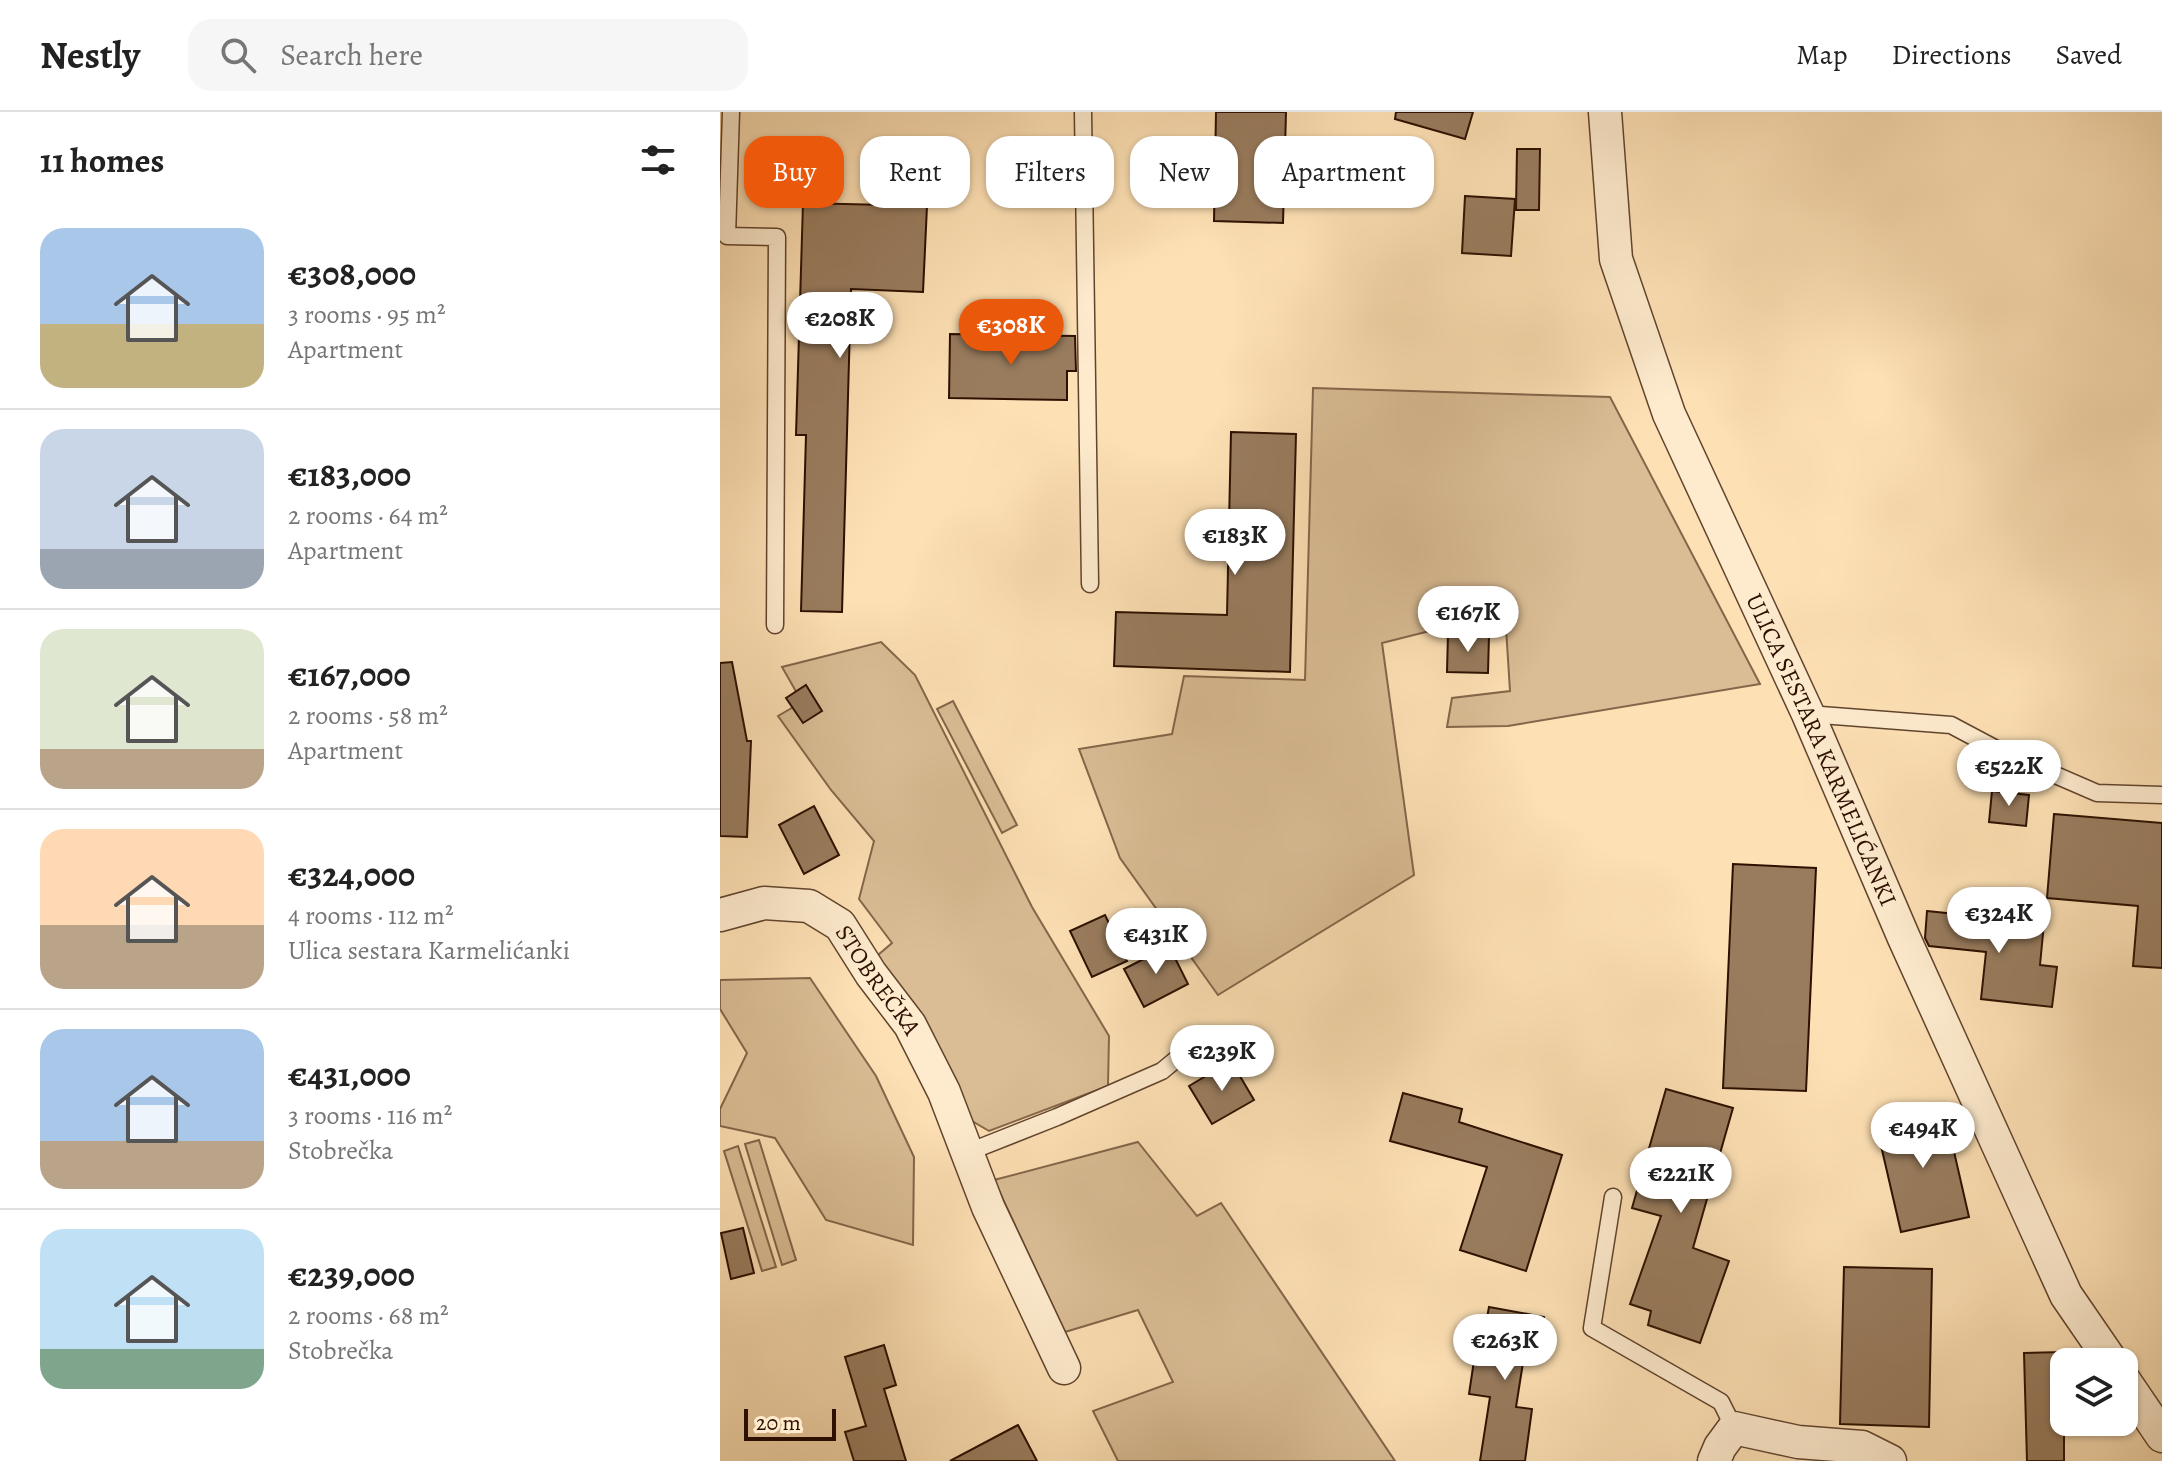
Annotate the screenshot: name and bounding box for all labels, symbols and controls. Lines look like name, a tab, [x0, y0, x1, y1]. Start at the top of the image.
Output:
search box	[188, 19, 748, 91]
text: Nestly	[40, 29, 140, 81]
icon: search	[216, 33, 260, 77]
text: Search here	[280, 35, 423, 75]
text: Map	[1796, 36, 1847, 74]
text: Directions	[1891, 36, 2012, 74]
text: Saved	[2056, 36, 2122, 74]
chip: Buy	[744, 136, 844, 208]
chip: Rent	[860, 136, 970, 208]
chip: Filters	[986, 136, 1114, 208]
chip: New	[1130, 136, 1238, 208]
chip: Apartment	[1254, 136, 1434, 208]
text: 11 homes	[40, 137, 164, 184]
icon: filters	[636, 138, 680, 182]
text: €308,000	[288, 250, 416, 297]
icon: home	[104, 260, 200, 356]
pin: €208K	[784, 292, 896, 360]
text: 3 rooms · 95 m²	[288, 297, 445, 332]
pin: €308K	[955, 299, 1067, 367]
text: €208K	[805, 300, 875, 335]
text: €308K	[977, 307, 1045, 342]
text: Apartment	[288, 332, 403, 367]
text: €183,000	[288, 451, 411, 498]
icon: home	[104, 461, 200, 557]
text: 2 rooms · 64 m²	[288, 498, 448, 533]
pin: €183K	[1179, 509, 1291, 577]
text: €183K	[1203, 517, 1267, 552]
text: Apartment	[288, 533, 403, 568]
pin: €167K	[1412, 586, 1524, 654]
street label: ULICA SESTARA KARMELIĆANKI	[1738, 588, 1904, 911]
text: €167K	[1436, 594, 1500, 629]
text: €167,000	[288, 651, 411, 698]
icon: home	[104, 661, 200, 757]
text: 2 rooms · 58 m²	[288, 698, 448, 733]
text: Apartment	[288, 733, 403, 768]
pin: €522K	[1953, 740, 2065, 808]
text: €522K	[1975, 748, 2043, 783]
text: €324,000	[288, 851, 415, 898]
icon: home	[104, 861, 200, 957]
pin: €324K	[1943, 887, 2055, 955]
text: €324K	[1965, 895, 2033, 930]
text: 4 rooms · 112 m²	[288, 898, 454, 933]
pin: €431K	[1100, 908, 1212, 976]
text: €431K	[1124, 916, 1188, 951]
street label: STOBREČKA	[828, 919, 929, 1041]
text: Ulica sestara Karmelićanki	[288, 933, 570, 968]
pin: €239K	[1166, 1025, 1278, 1093]
text: €239K	[1188, 1033, 1256, 1068]
text: €431,000	[288, 1051, 411, 1098]
icon: home	[104, 1061, 200, 1157]
text: 3 rooms · 116 m²	[288, 1098, 452, 1133]
pin: €494K	[1867, 1102, 1979, 1170]
text: €494K	[1889, 1110, 1957, 1145]
text: Stobrečka	[288, 1133, 393, 1168]
pin: €221K	[1625, 1147, 1737, 1215]
text: €221K	[1648, 1155, 1714, 1190]
text: €239,000	[288, 1251, 415, 1298]
icon: home	[104, 1261, 200, 1357]
text: 2 rooms · 68 m²	[288, 1298, 449, 1333]
pin: €263K	[1449, 1314, 1561, 1382]
text: €263K	[1471, 1322, 1539, 1357]
text: Stobrečka	[288, 1333, 393, 1368]
map controls	[2050, 1348, 2138, 1436]
button: layers	[2050, 1348, 2138, 1436]
scale bar	[744, 1405, 836, 1441]
text: 20 m	[756, 1408, 801, 1438]

